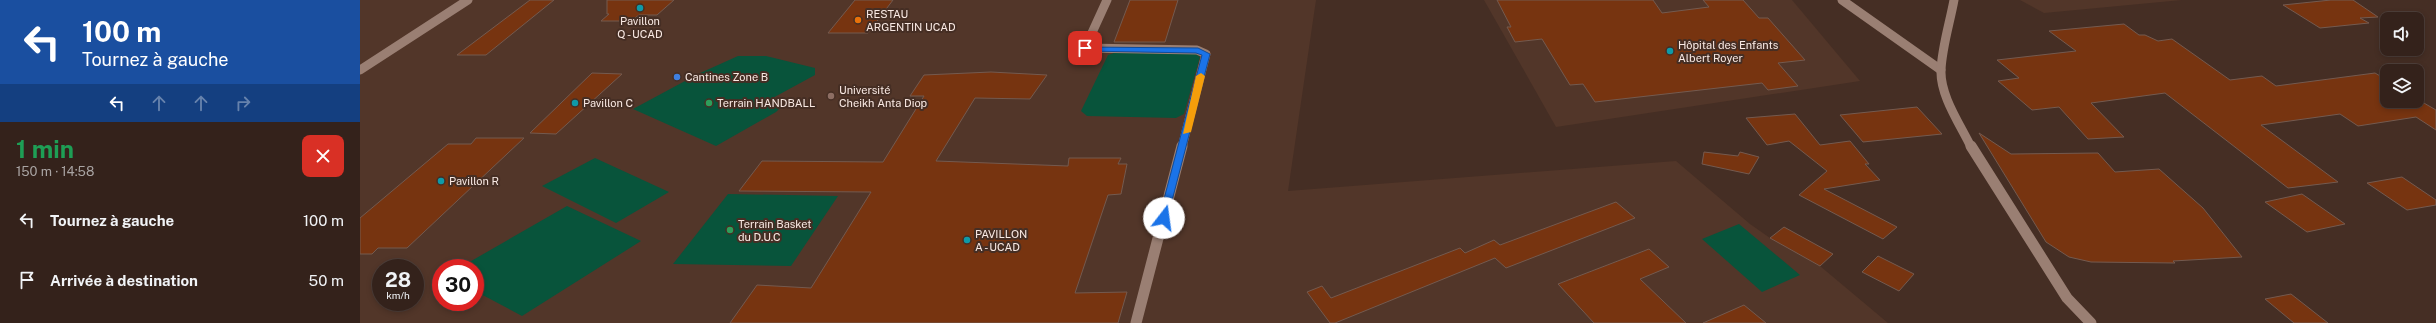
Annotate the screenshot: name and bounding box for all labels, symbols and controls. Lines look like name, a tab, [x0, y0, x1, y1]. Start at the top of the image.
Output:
marker: Pavillon Q - UCAD	[635, 3, 645, 13]
place label: RESTAU ARGENTIN UCAD	[866, 8, 956, 33]
map controls	[2380, 12, 2424, 108]
button: sound	[2380, 12, 2424, 56]
text: 100 m	[82, 15, 161, 48]
place label: Pavillon Q - UCAD	[617, 15, 663, 40]
marker: RESTAU ARGENTIN UCAD	[853, 15, 863, 25]
icon: left	[16, 16, 68, 68]
pin	[1068, 31, 1102, 65]
icon: arrive	[1074, 37, 1096, 59]
place label: Hôpital des Enfants Albert Royer	[1678, 39, 1779, 64]
marker: Hôpital des Enfants Albert Royer	[1665, 46, 1675, 56]
text: Tournez à gauche	[82, 49, 229, 70]
button: layers	[2380, 64, 2424, 108]
place label: Cantines Zone B	[685, 71, 768, 83]
marker: Cantines Zone B	[672, 72, 682, 82]
place label: Université Cheikh Anta Diop	[839, 84, 928, 109]
marker: Université Cheikh Anta Diop	[826, 91, 836, 101]
icon: left	[106, 92, 128, 114]
icon: ahead	[148, 92, 170, 114]
icon: ahead	[190, 92, 212, 114]
icon: right	[232, 92, 254, 114]
place label: Pavillon C	[583, 97, 633, 109]
place label: Terrain HANDBALL	[717, 97, 815, 109]
marker: Pavillon C	[570, 98, 580, 108]
marker: Terrain HANDBALL	[704, 98, 714, 108]
text: 1 min	[16, 135, 74, 163]
button: close	[302, 135, 344, 177]
text: 150 m · 14:58	[16, 164, 94, 179]
place label: Pavillon R	[449, 175, 499, 187]
marker: Pavillon R	[436, 176, 446, 186]
position arrow	[1143, 197, 1185, 239]
icon: left	[16, 209, 38, 231]
text: Tournez à gauche	[50, 212, 174, 229]
text: 100 m	[303, 212, 344, 229]
place label: Terrain Basket du D.U.C	[738, 218, 811, 243]
marker: Terrain Basket du D.U.C	[725, 225, 735, 235]
place label: PAVILLON A - UCAD	[975, 228, 1027, 253]
marker: PAVILLON A - UCAD	[962, 235, 972, 245]
speed limit sign: 30	[432, 259, 484, 311]
text: 28	[385, 268, 411, 292]
icon: arrive	[16, 269, 38, 291]
text: Arrivée à destination	[50, 272, 198, 289]
text: 50 m	[309, 272, 344, 289]
text: km/h	[386, 289, 410, 301]

